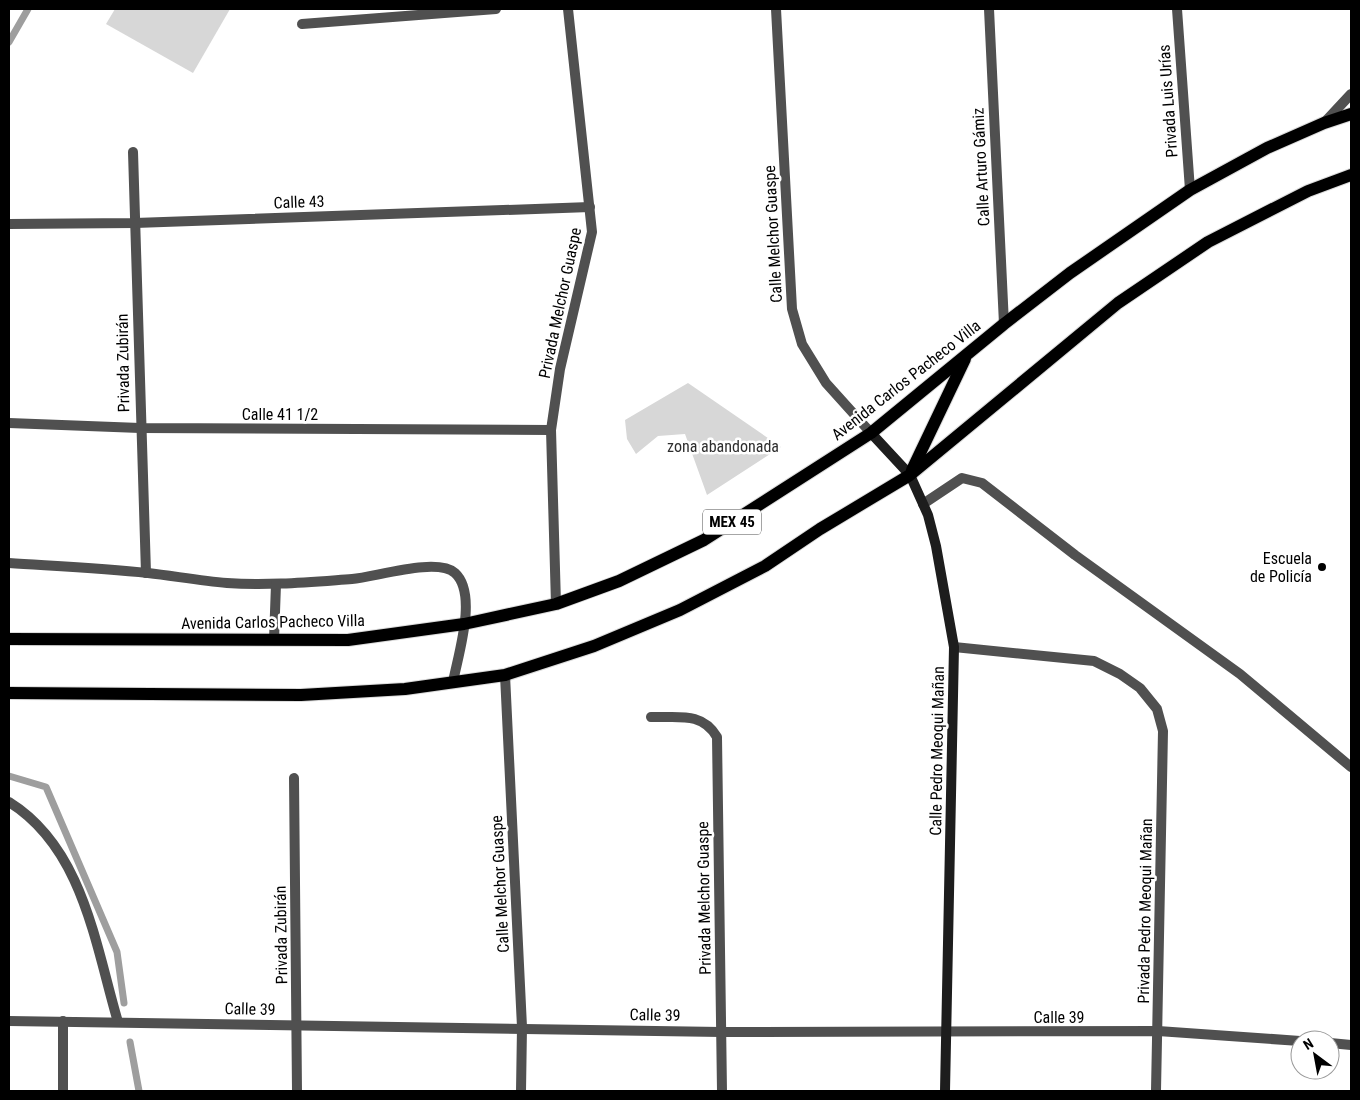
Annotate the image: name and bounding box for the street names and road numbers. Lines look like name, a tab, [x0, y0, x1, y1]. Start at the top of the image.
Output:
street label: Privada Luis Urías	[1155, 44, 1181, 158]
street label: Calle Arturo Gámiz	[968, 107, 994, 227]
street label: Calle Melchor Guaspe	[760, 165, 786, 303]
street label: Calle 43	[273, 192, 325, 212]
street label: Privada Melchor Guaspe	[535, 226, 585, 380]
street label: Privada Zubirán	[113, 314, 133, 412]
street label: Avenida Carlos Pacheco Villa	[828, 316, 984, 444]
street label: Calle 41 1/2	[242, 405, 318, 424]
road number: MEX 45	[703, 510, 761, 534]
street label: Avenida Carlos Pacheco Villa	[181, 611, 365, 633]
street label: Calle Pedro Meoqui Mañan	[926, 666, 948, 836]
street label: Calle Melchor Guaspe	[487, 815, 513, 953]
street label: Privada Pedro Meoqui Mañan	[1134, 818, 1156, 1004]
street label: Privada Melchor Guaspe	[693, 821, 715, 975]
street label: Privada Zubirán	[271, 886, 291, 984]
street label: Calle 39	[224, 999, 276, 1019]
street label: Calle 39	[629, 1005, 681, 1025]
street label: Calle 39	[1033, 1008, 1085, 1027]

